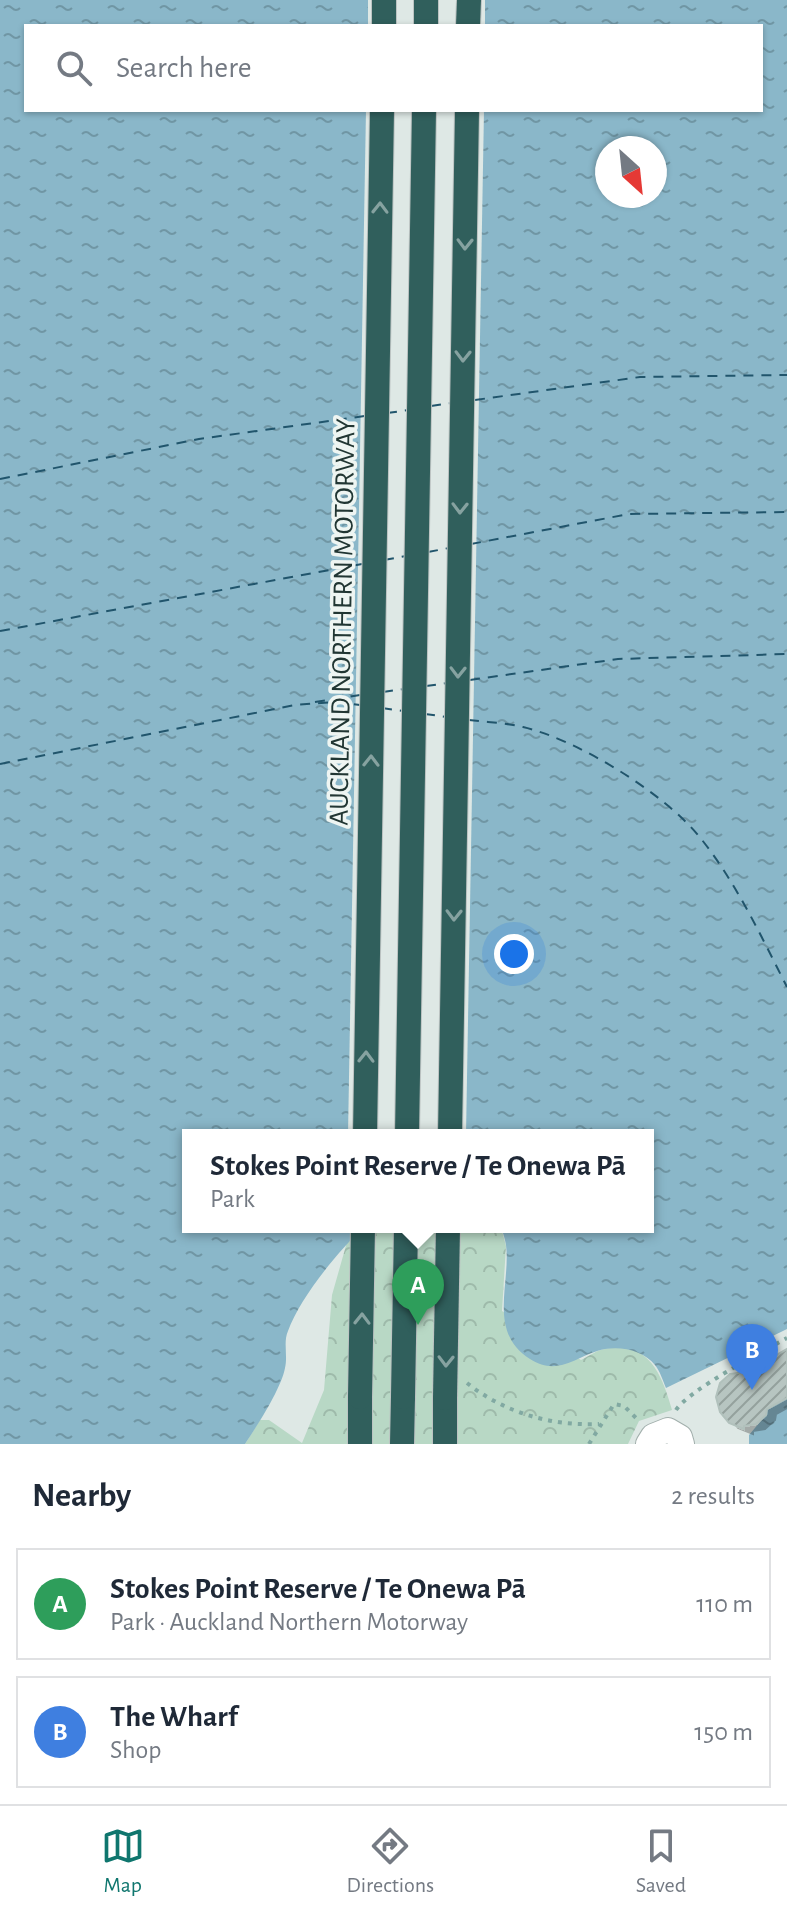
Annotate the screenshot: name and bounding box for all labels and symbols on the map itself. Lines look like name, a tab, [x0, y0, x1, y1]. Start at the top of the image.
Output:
north arrow	[595, 136, 667, 208]
one-way arrow	[372, 201, 389, 214]
one-way arrow	[456, 238, 473, 251]
one-way arrow	[454, 350, 471, 363]
street label: AUCKLAND NORTHERN MOTORWAY	[325, 418, 361, 826]
one-way arrow	[451, 502, 469, 515]
one-way arrow	[449, 666, 466, 679]
one-way arrow	[362, 754, 380, 767]
one-way arrow	[445, 909, 462, 922]
your location	[494, 934, 534, 974]
one-way arrow	[357, 1050, 375, 1063]
pin: A	[392, 1259, 444, 1325]
one-way arrow	[353, 1312, 370, 1325]
pin: B	[726, 1324, 778, 1390]
one-way arrow	[437, 1355, 455, 1368]

